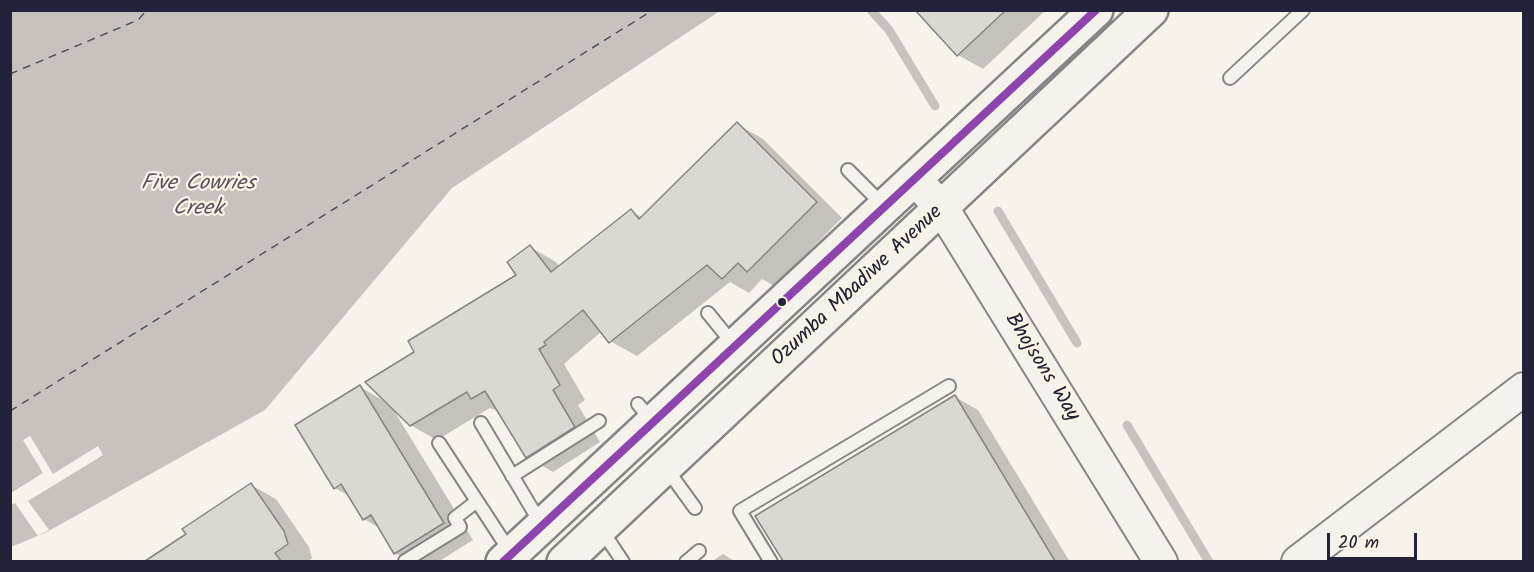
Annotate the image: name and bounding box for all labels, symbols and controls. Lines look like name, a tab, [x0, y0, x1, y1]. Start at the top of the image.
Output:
water label: Five Cowries Creek	[141, 172, 255, 224]
street label: Ozumba Mbadiwe Avenue	[767, 201, 949, 373]
unlabelled marker	[776, 296, 788, 308]
street label: Bhojsons Way	[998, 309, 1084, 427]
scale bar	[1330, 521, 1420, 559]
text: 20 m	[1338, 529, 1379, 558]

